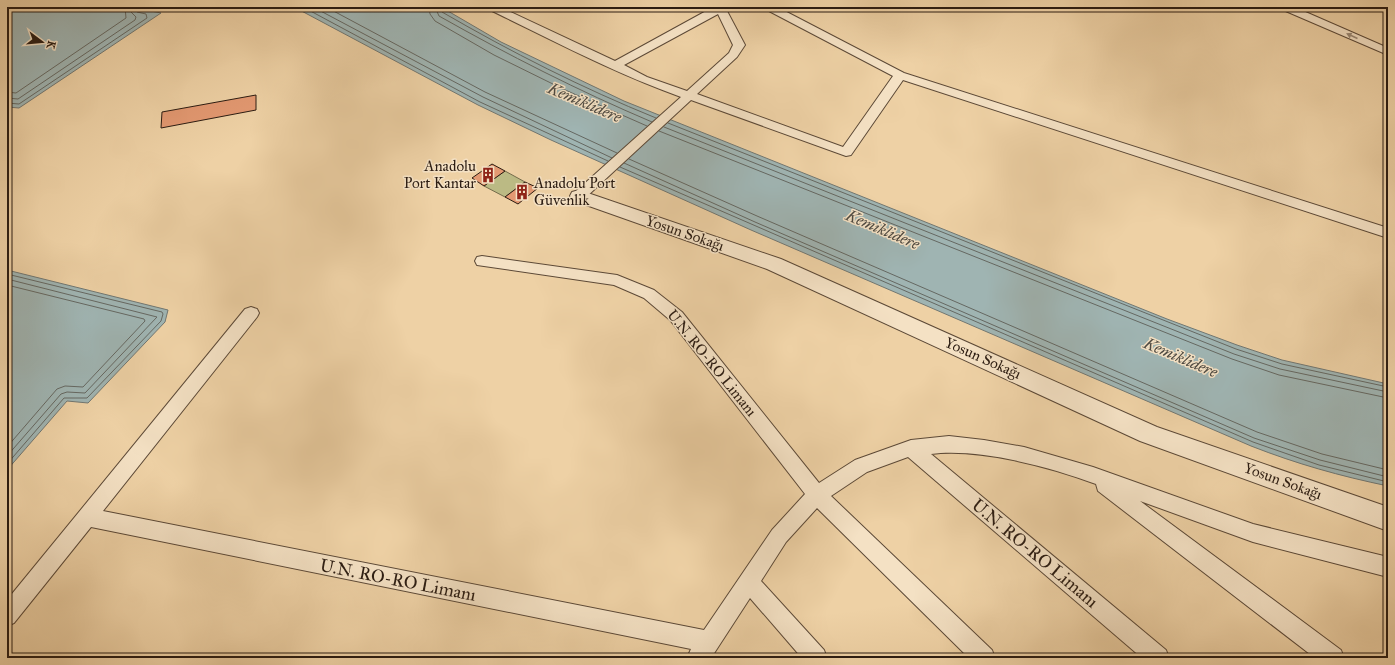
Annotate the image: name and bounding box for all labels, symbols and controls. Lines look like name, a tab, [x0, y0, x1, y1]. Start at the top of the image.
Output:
north arrow	[22, 22, 62, 62]
one-way arrow	[1346, 33, 1358, 39]
text: K	[43, 39, 58, 51]
water label: Kemiklidere	[544, 78, 625, 127]
place label: Anadolu Port Kantar	[404, 157, 476, 192]
building icon: Anadolu Port Kantar	[479, 166, 497, 184]
place label: Anadolu Port Güvenlik	[533, 174, 616, 209]
building icon: Anadolu Port Güvenlik	[513, 183, 531, 201]
water label: Kemiklidere	[842, 205, 923, 254]
street label: Yosun Sokağı	[643, 211, 727, 255]
street label: U.N. RO-RO Limanı	[663, 306, 761, 420]
street label: Yosun Sokağı	[942, 333, 1024, 383]
water label: Kemiklidere	[1140, 333, 1221, 382]
street label: Yosun Sokağı	[1242, 459, 1324, 503]
street label: U.N. RO-RO Limanı	[967, 494, 1103, 612]
street label: U.N. RO-RO Limanı	[318, 554, 478, 606]

